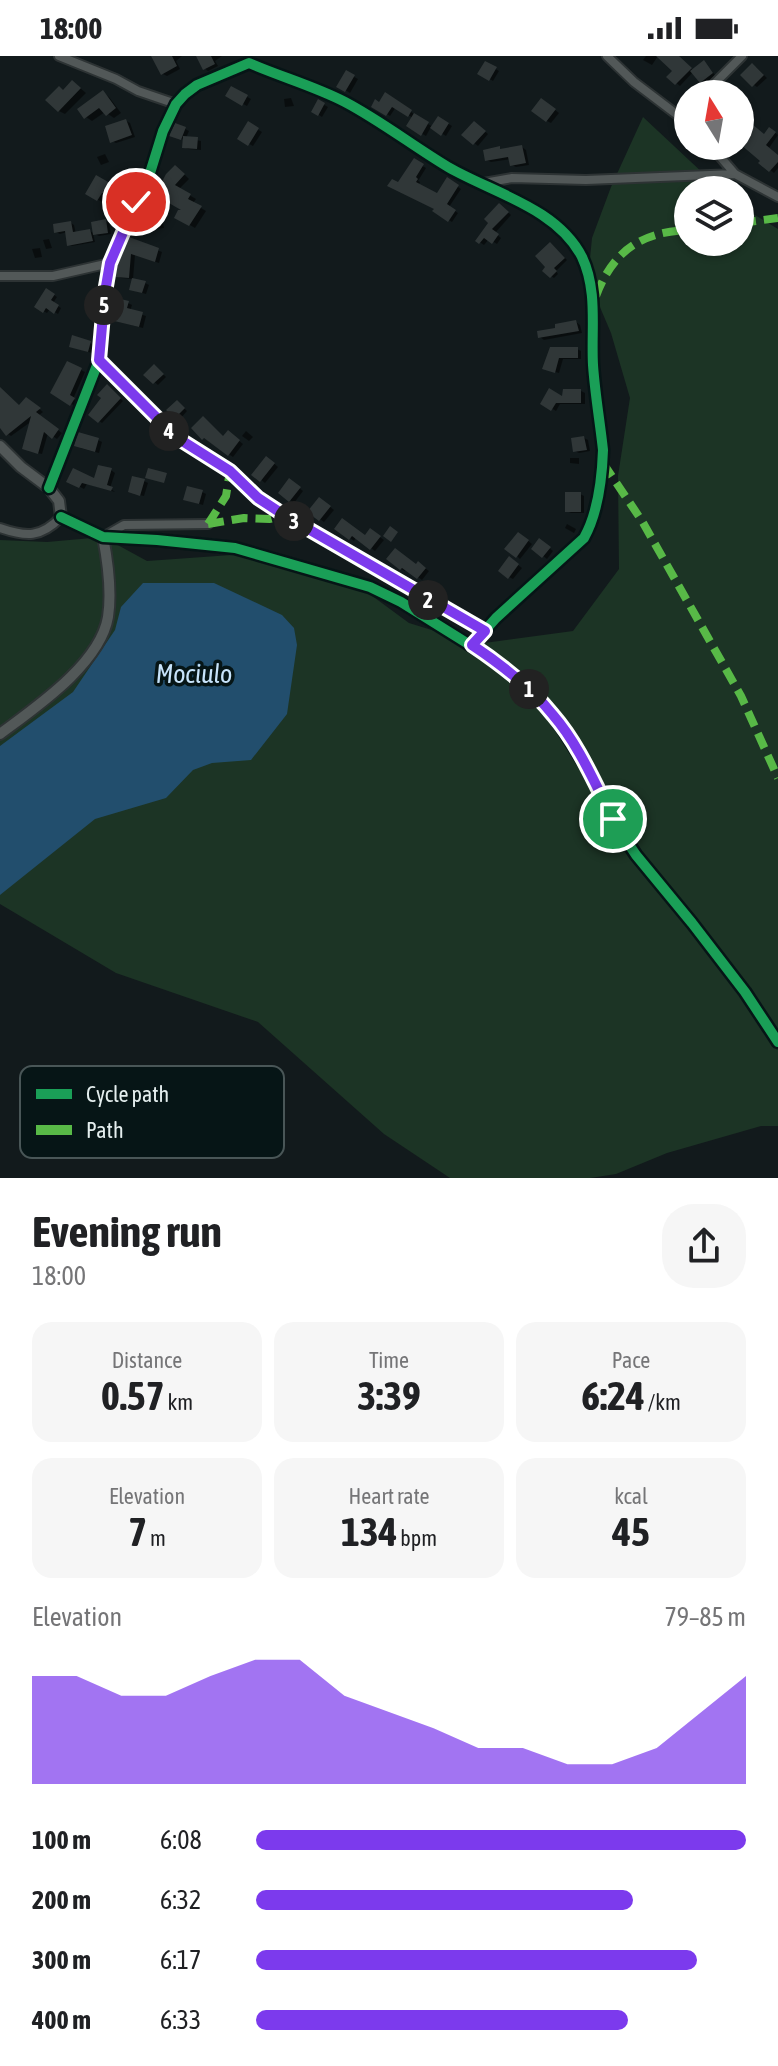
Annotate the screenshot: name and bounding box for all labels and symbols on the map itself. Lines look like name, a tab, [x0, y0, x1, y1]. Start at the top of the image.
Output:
north arrow	[674, 80, 754, 160]
pin	[102, 168, 170, 236]
pin: 5	[84, 285, 124, 325]
pin: 4	[149, 411, 189, 451]
pin: 3	[274, 501, 314, 541]
pin: 2	[408, 580, 448, 620]
water label: Mociulo	[156, 659, 232, 689]
pin: 1	[509, 669, 549, 709]
pin	[579, 785, 647, 853]
legend	[20, 1066, 284, 1158]
text: Cycle path	[86, 1081, 169, 1107]
text: Path	[86, 1117, 124, 1143]

